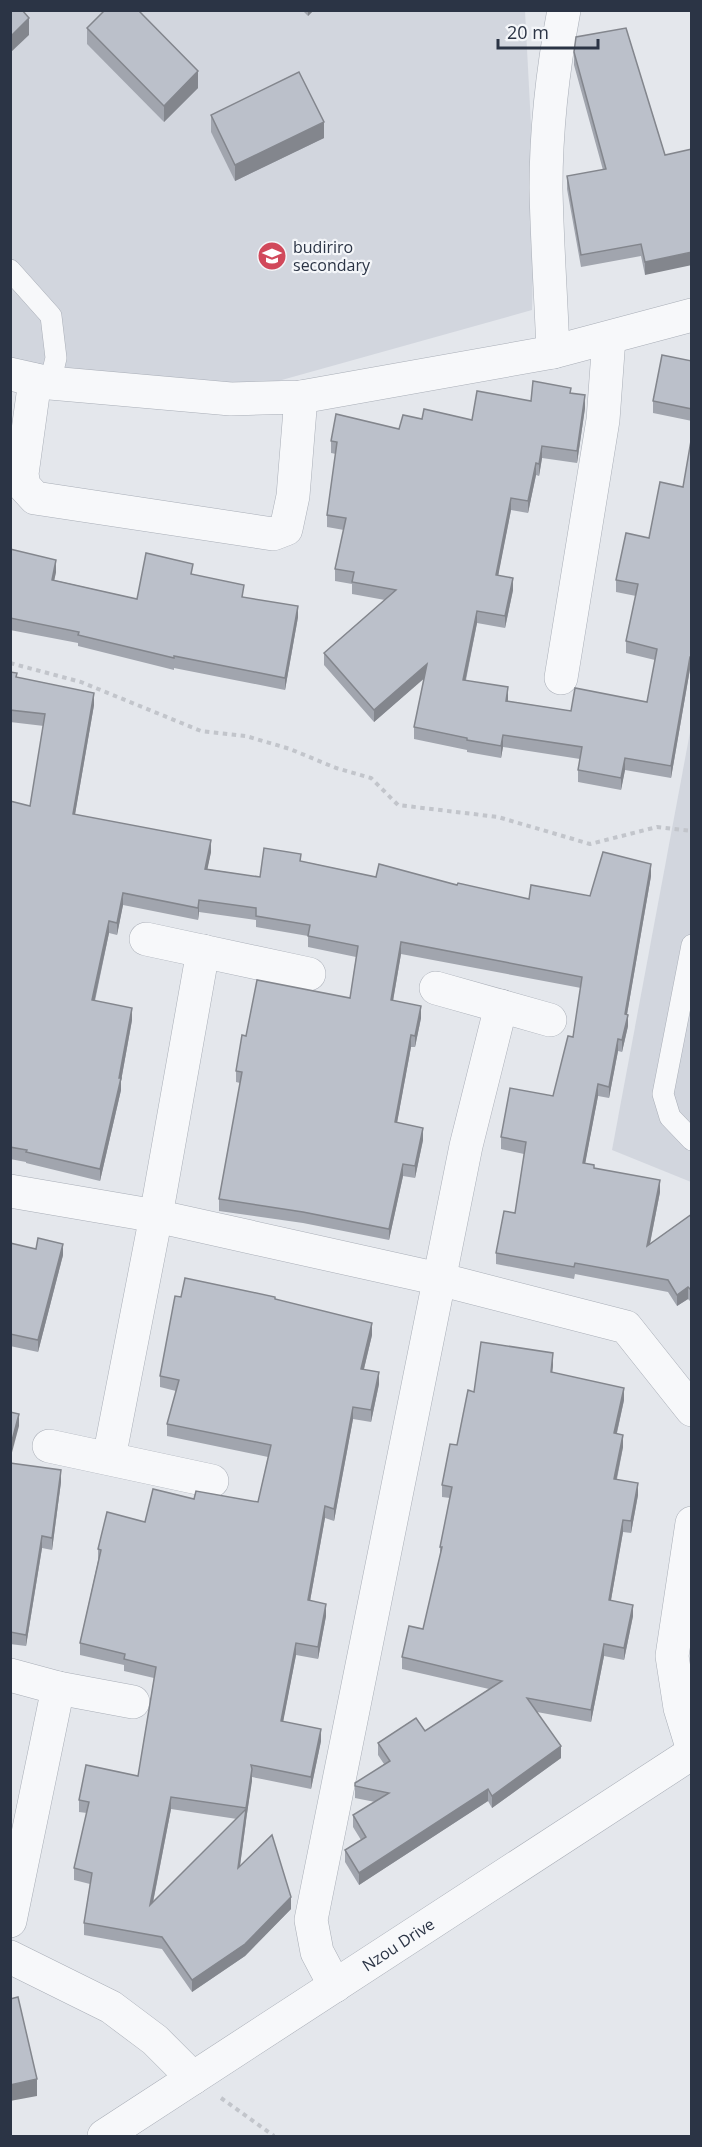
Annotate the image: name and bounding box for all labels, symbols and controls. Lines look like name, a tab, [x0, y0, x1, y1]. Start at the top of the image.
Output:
scale bar	[498, 12, 598, 50]
text: 20 m	[507, 20, 549, 44]
place label: budiriro secondary	[293, 236, 371, 276]
school or university icon: budiriro secondary	[256, 240, 288, 272]
street label: Nzou Drive	[358, 1913, 439, 1976]

